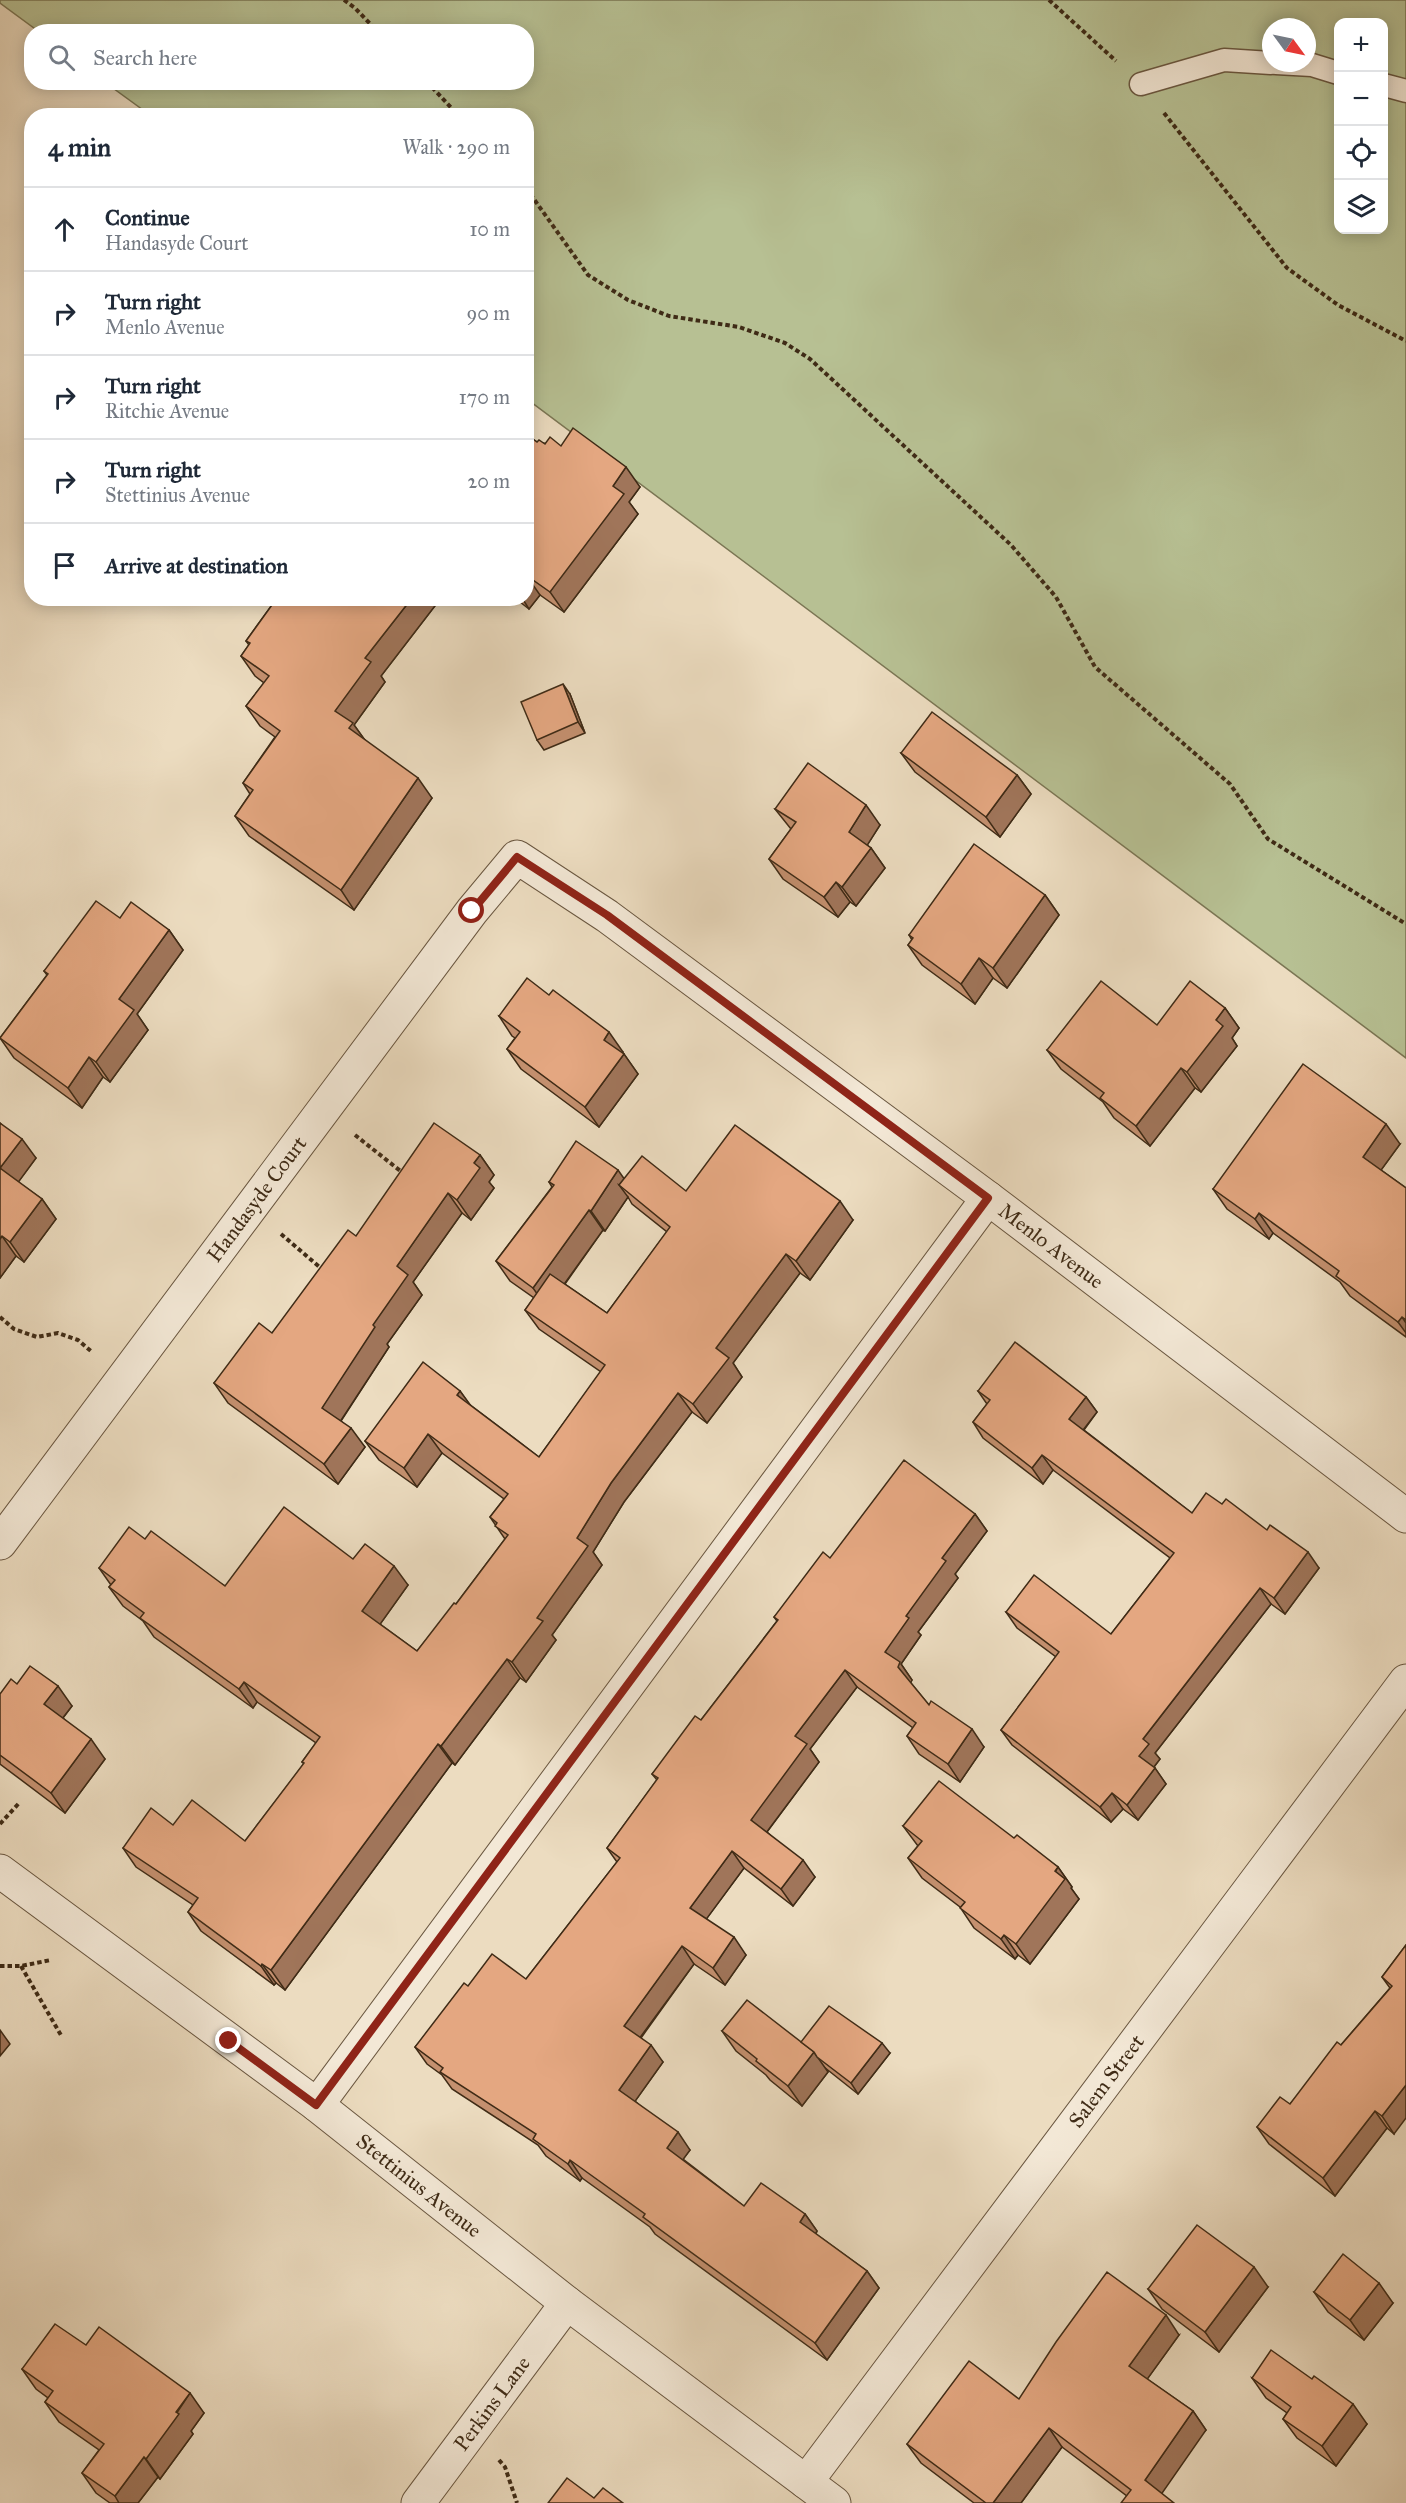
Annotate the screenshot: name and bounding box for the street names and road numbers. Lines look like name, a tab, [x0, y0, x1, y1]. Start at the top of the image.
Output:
street label: Handasyde Court	[201, 1131, 313, 1267]
street label: Menlo Avenue	[993, 1198, 1109, 1295]
street label: Salem Street	[1063, 2029, 1150, 2133]
street label: Stettinius Avenue	[351, 2128, 487, 2243]
street label: Perkins Lane	[448, 2351, 536, 2456]

